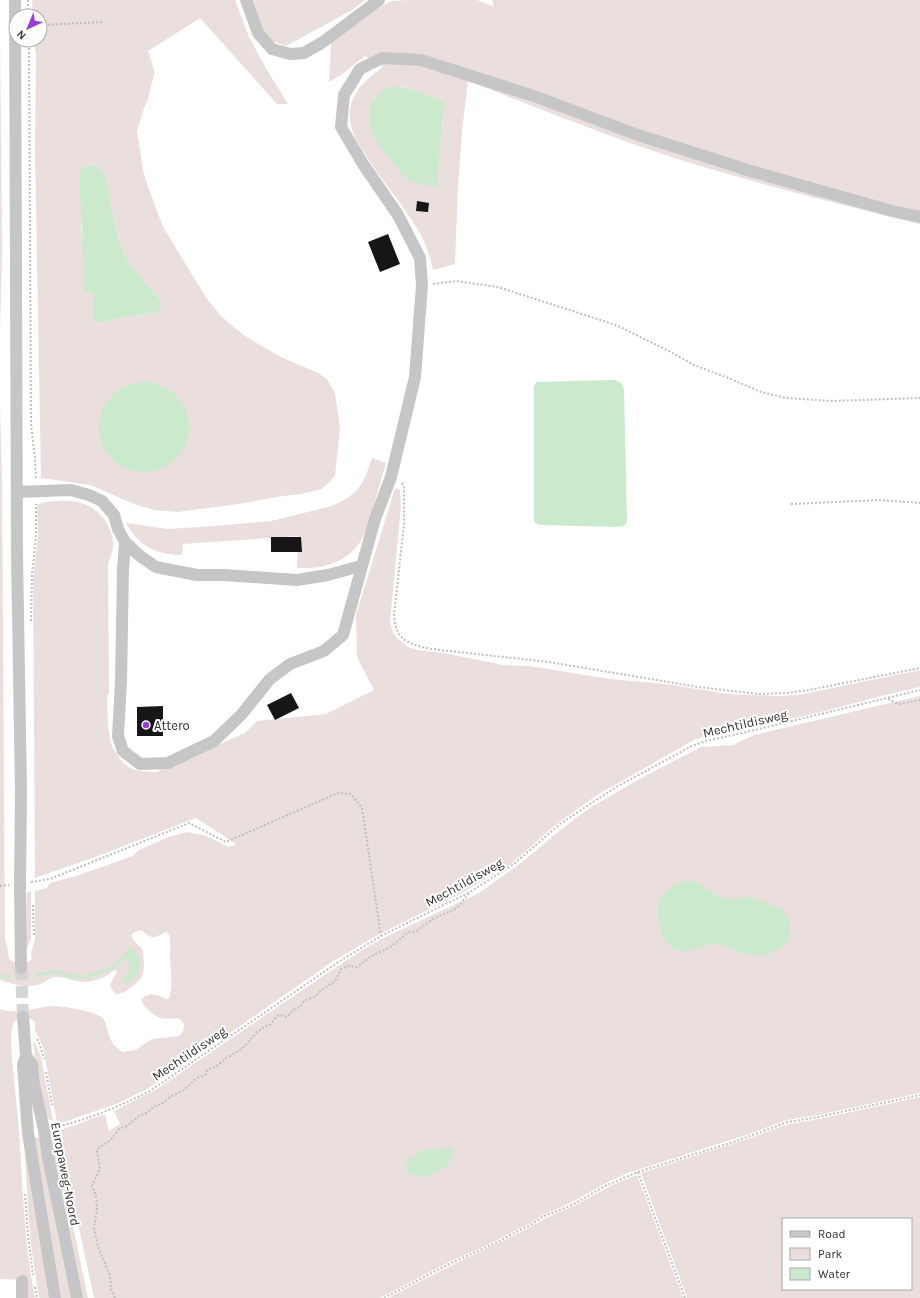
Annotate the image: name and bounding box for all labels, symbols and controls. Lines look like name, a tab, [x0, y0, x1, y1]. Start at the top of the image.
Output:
north arrow	[8, 8, 48, 48]
text: N	[14, 27, 29, 42]
street label: Mechtildisweg	[701, 706, 790, 741]
place label: Attero	[154, 718, 190, 733]
marker: Attero	[141, 720, 151, 730]
street label: Mechtildisweg	[423, 855, 506, 910]
street label: Mechtildisweg	[149, 1023, 230, 1084]
street label: Europaweg-Noord	[48, 1121, 83, 1227]
legend	[782, 1218, 912, 1290]
text: Road	[818, 1227, 846, 1241]
text: Park	[818, 1247, 843, 1261]
text: Water	[818, 1267, 851, 1281]

